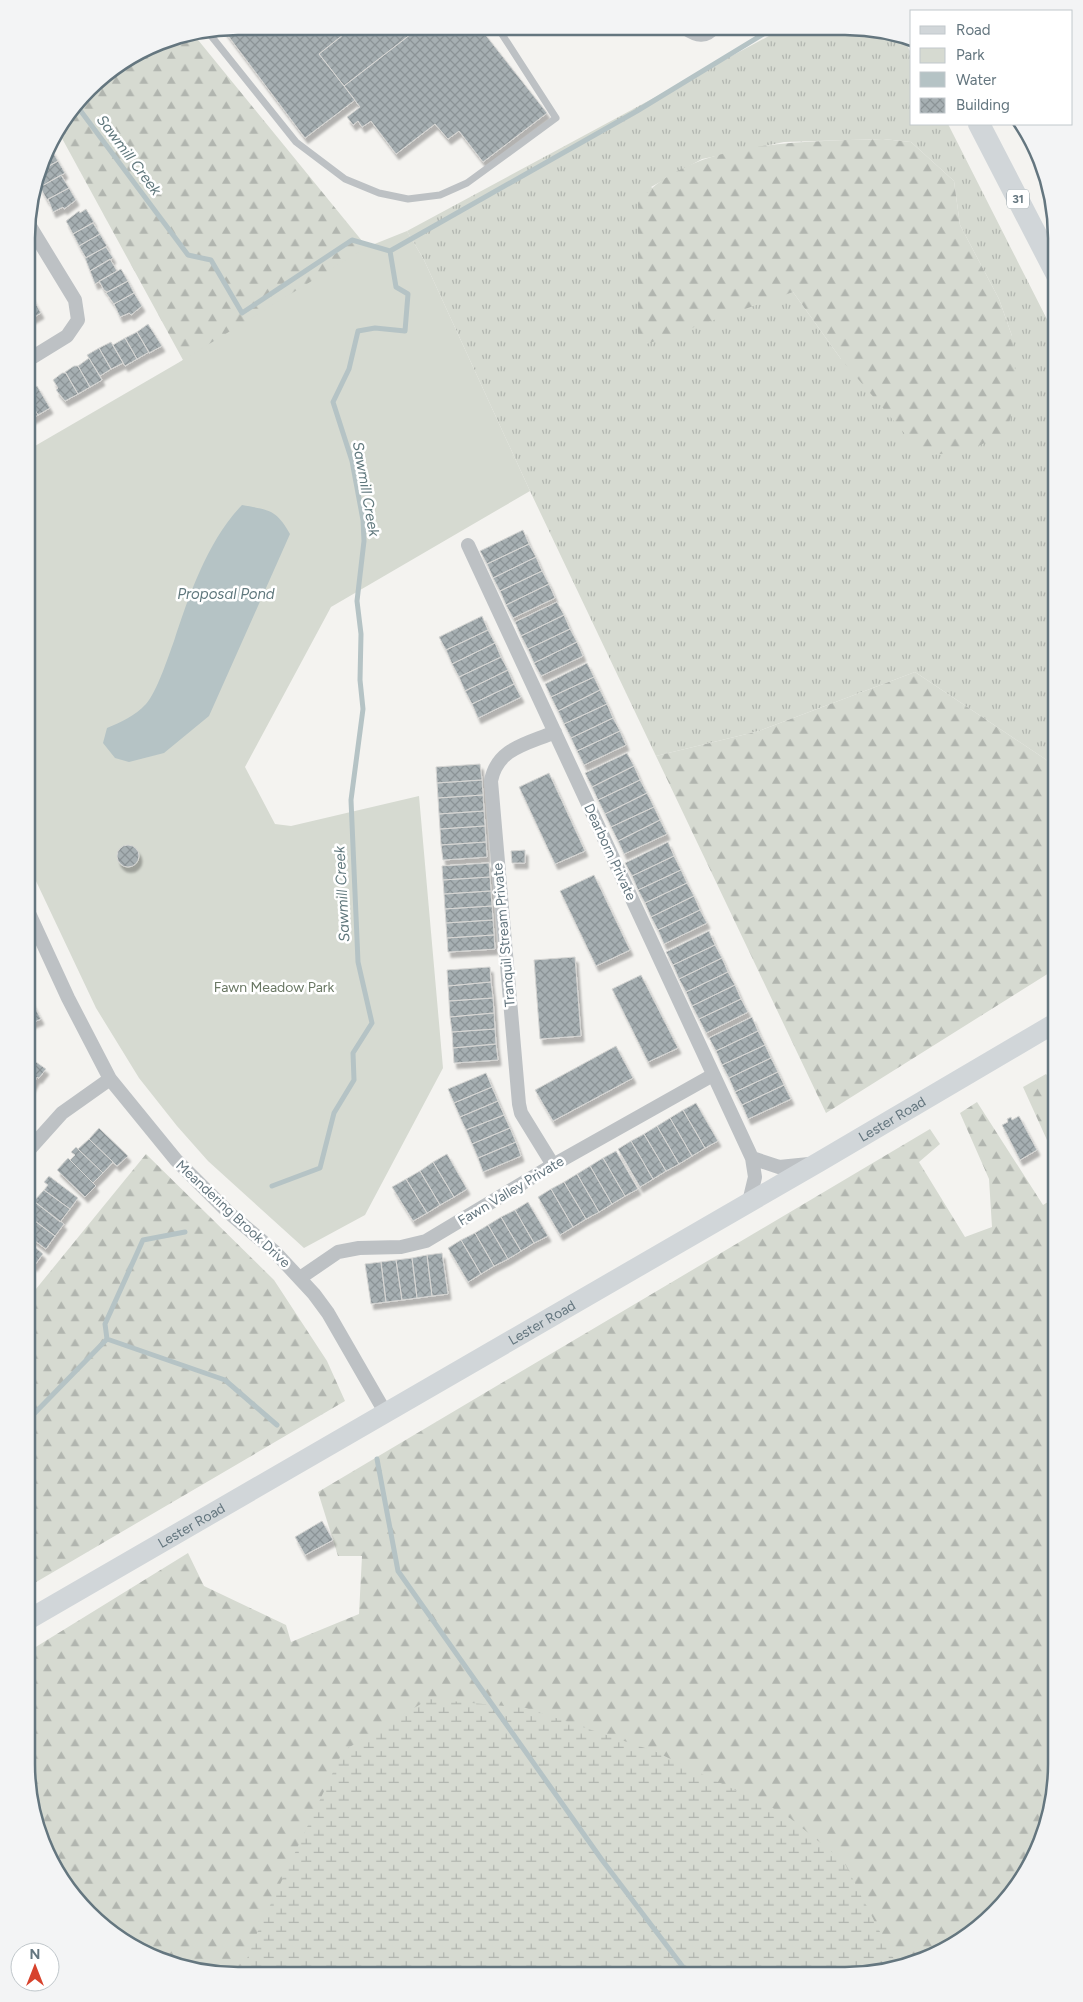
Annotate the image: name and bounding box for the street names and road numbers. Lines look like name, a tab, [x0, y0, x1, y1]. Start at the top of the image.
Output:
road number: 31	[1007, 190, 1029, 208]
street label: Dearborn Private	[580, 801, 640, 903]
street label: Tranquil Stream Private	[489, 862, 519, 1008]
street label: Lester Road	[855, 1093, 929, 1145]
street label: Fawn Valley Private	[455, 1152, 567, 1229]
street label: Meandering Brook Drive	[172, 1157, 294, 1272]
street label: Lester Road	[505, 1296, 578, 1349]
street label: Lester Road	[155, 1499, 228, 1551]

